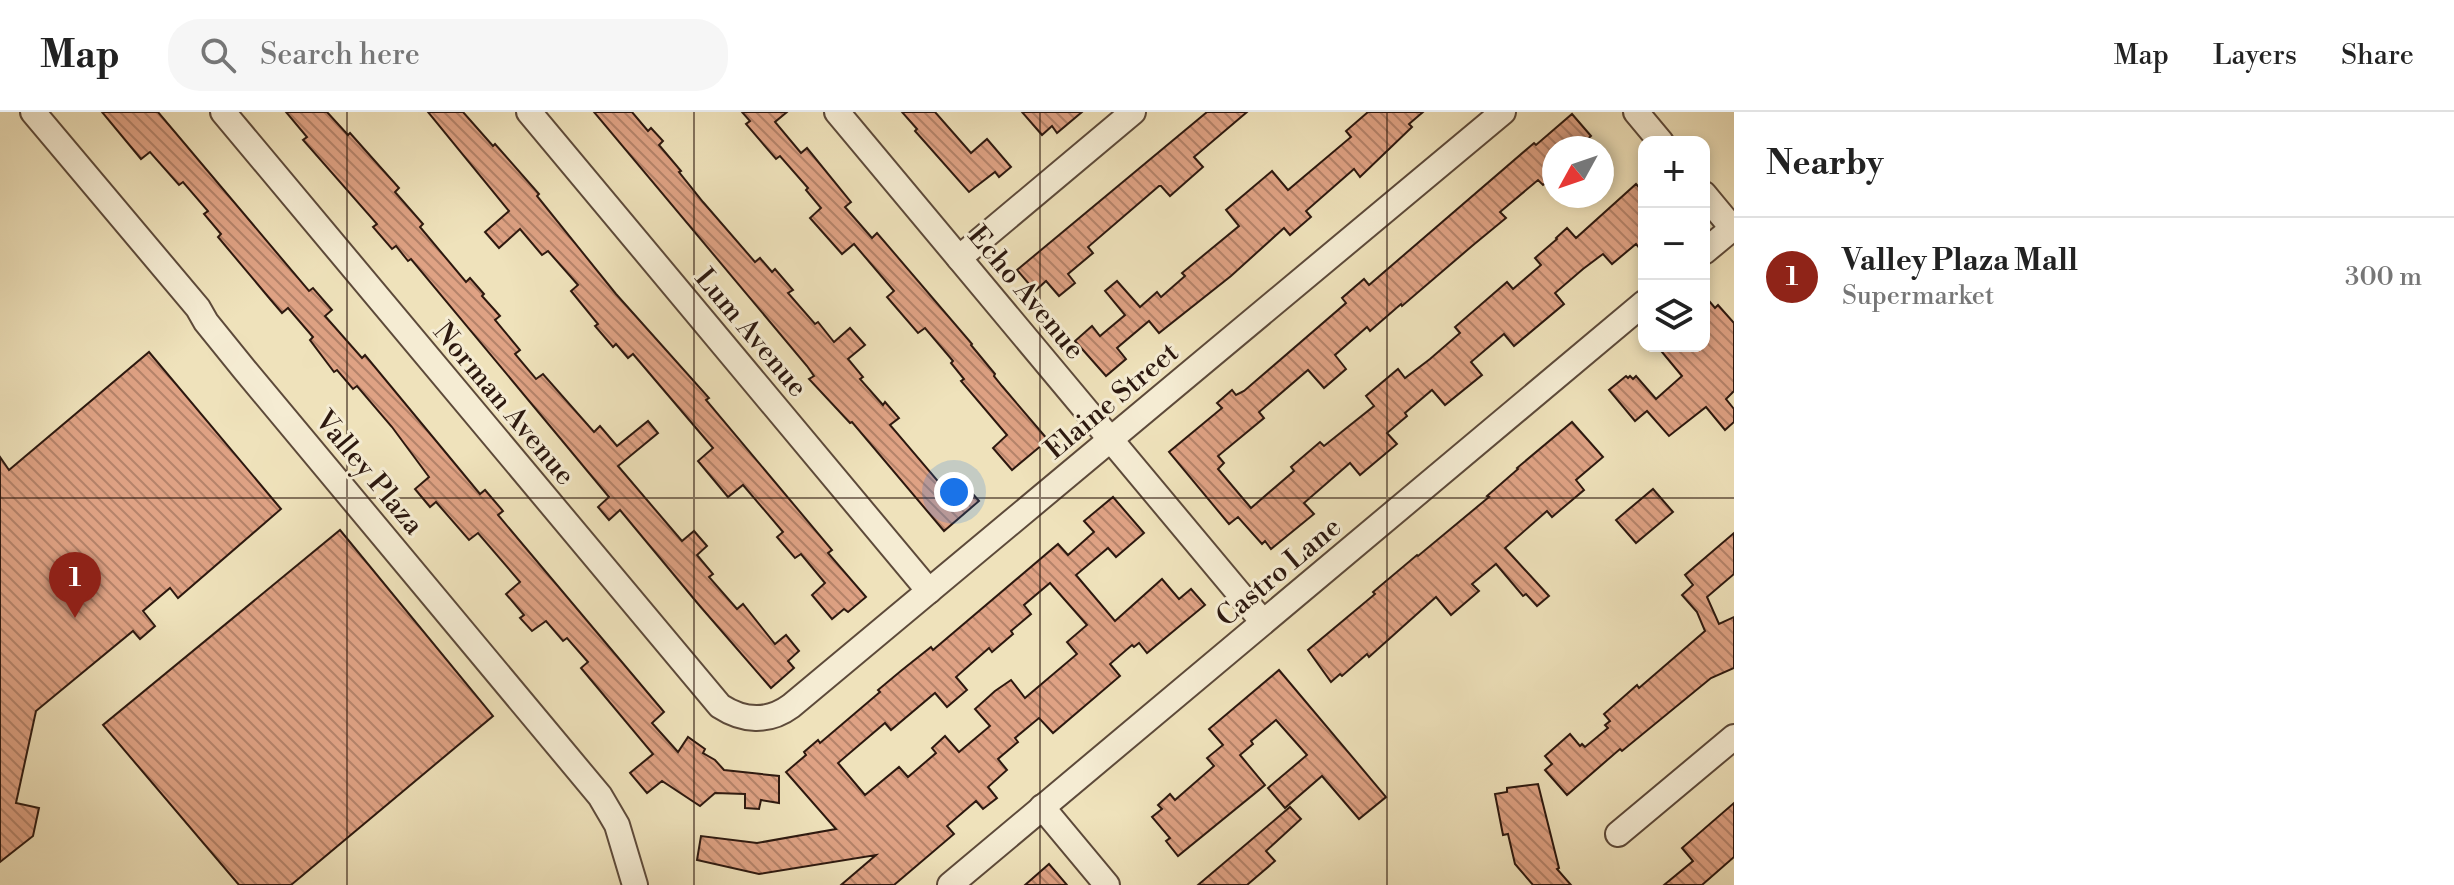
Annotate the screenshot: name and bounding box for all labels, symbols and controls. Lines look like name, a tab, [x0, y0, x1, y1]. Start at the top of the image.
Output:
search box	[168, 19, 728, 91]
text: Map	[40, 32, 120, 79]
icon: search	[196, 33, 240, 77]
text: Search here	[260, 36, 420, 74]
text: Map	[2114, 38, 2169, 73]
text: Layers	[2213, 38, 2297, 73]
text: Share	[2341, 38, 2414, 73]
north arrow	[1542, 136, 1614, 208]
map controls	[1638, 136, 1710, 352]
button: +	[1638, 136, 1710, 208]
text: Nearby	[1766, 143, 1884, 185]
button: −	[1638, 208, 1710, 280]
street label: Echo Avenue	[960, 219, 1092, 367]
text: Valley Plaza Mall	[1842, 242, 2078, 280]
text: 1	[1786, 261, 1798, 293]
text: 300 m	[2345, 261, 2422, 293]
street label: Lum Avenue	[687, 262, 815, 404]
button: layers	[1638, 280, 1710, 352]
text: Supermarket	[1842, 280, 1994, 312]
street label: Norman Avenue	[425, 315, 582, 493]
street label: Elaine Street	[1038, 335, 1186, 467]
street label: Valley Plaza	[306, 403, 431, 543]
your location	[934, 472, 974, 512]
street label: Castro Lane	[1209, 510, 1349, 635]
pin: 1	[49, 552, 101, 618]

